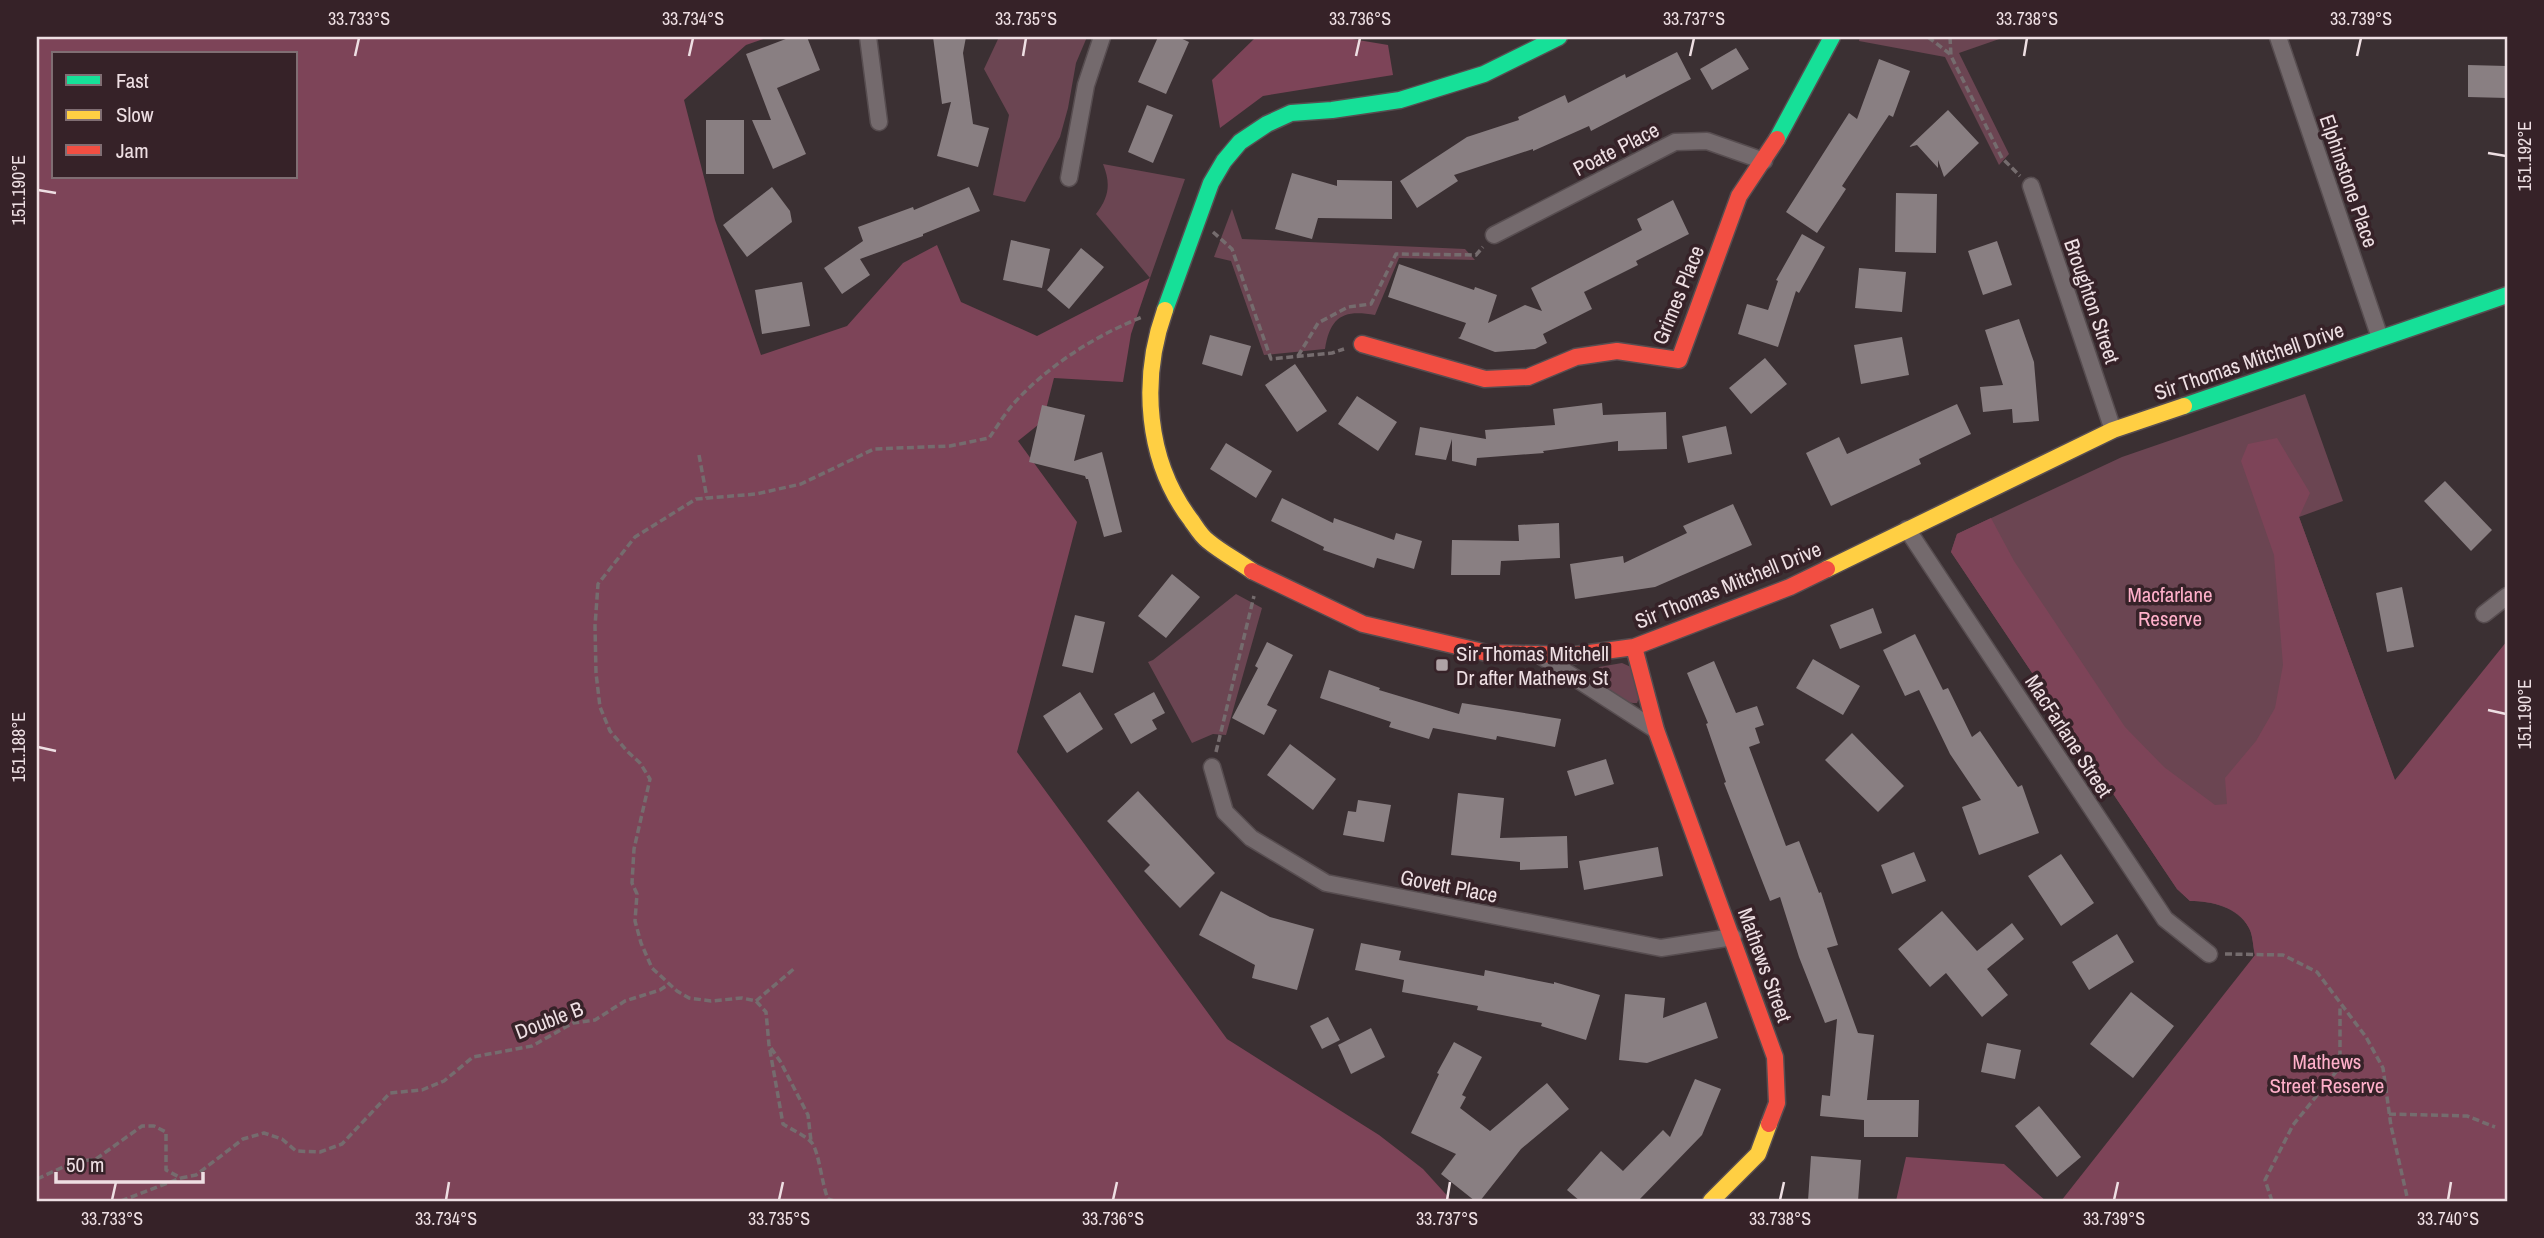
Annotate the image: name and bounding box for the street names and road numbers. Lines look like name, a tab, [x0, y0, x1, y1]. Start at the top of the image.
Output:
street label: Elphinstone Place	[2313, 111, 2385, 251]
street label: Poate Place	[1568, 115, 1664, 183]
street label: Broughton Street	[2057, 235, 2127, 367]
street label: Grimes Place	[1645, 241, 1711, 349]
street label: Sir Thomas Mitchell Drive	[2150, 315, 2348, 407]
street label: Sir Thomas Mitchell Drive	[1630, 534, 1826, 636]
street label: MacFarlane Street	[2018, 669, 2120, 803]
street label: Govett Place	[1398, 862, 1500, 910]
street label: Mathews Street	[1731, 904, 1799, 1026]
street label: Double B	[511, 994, 587, 1046]

